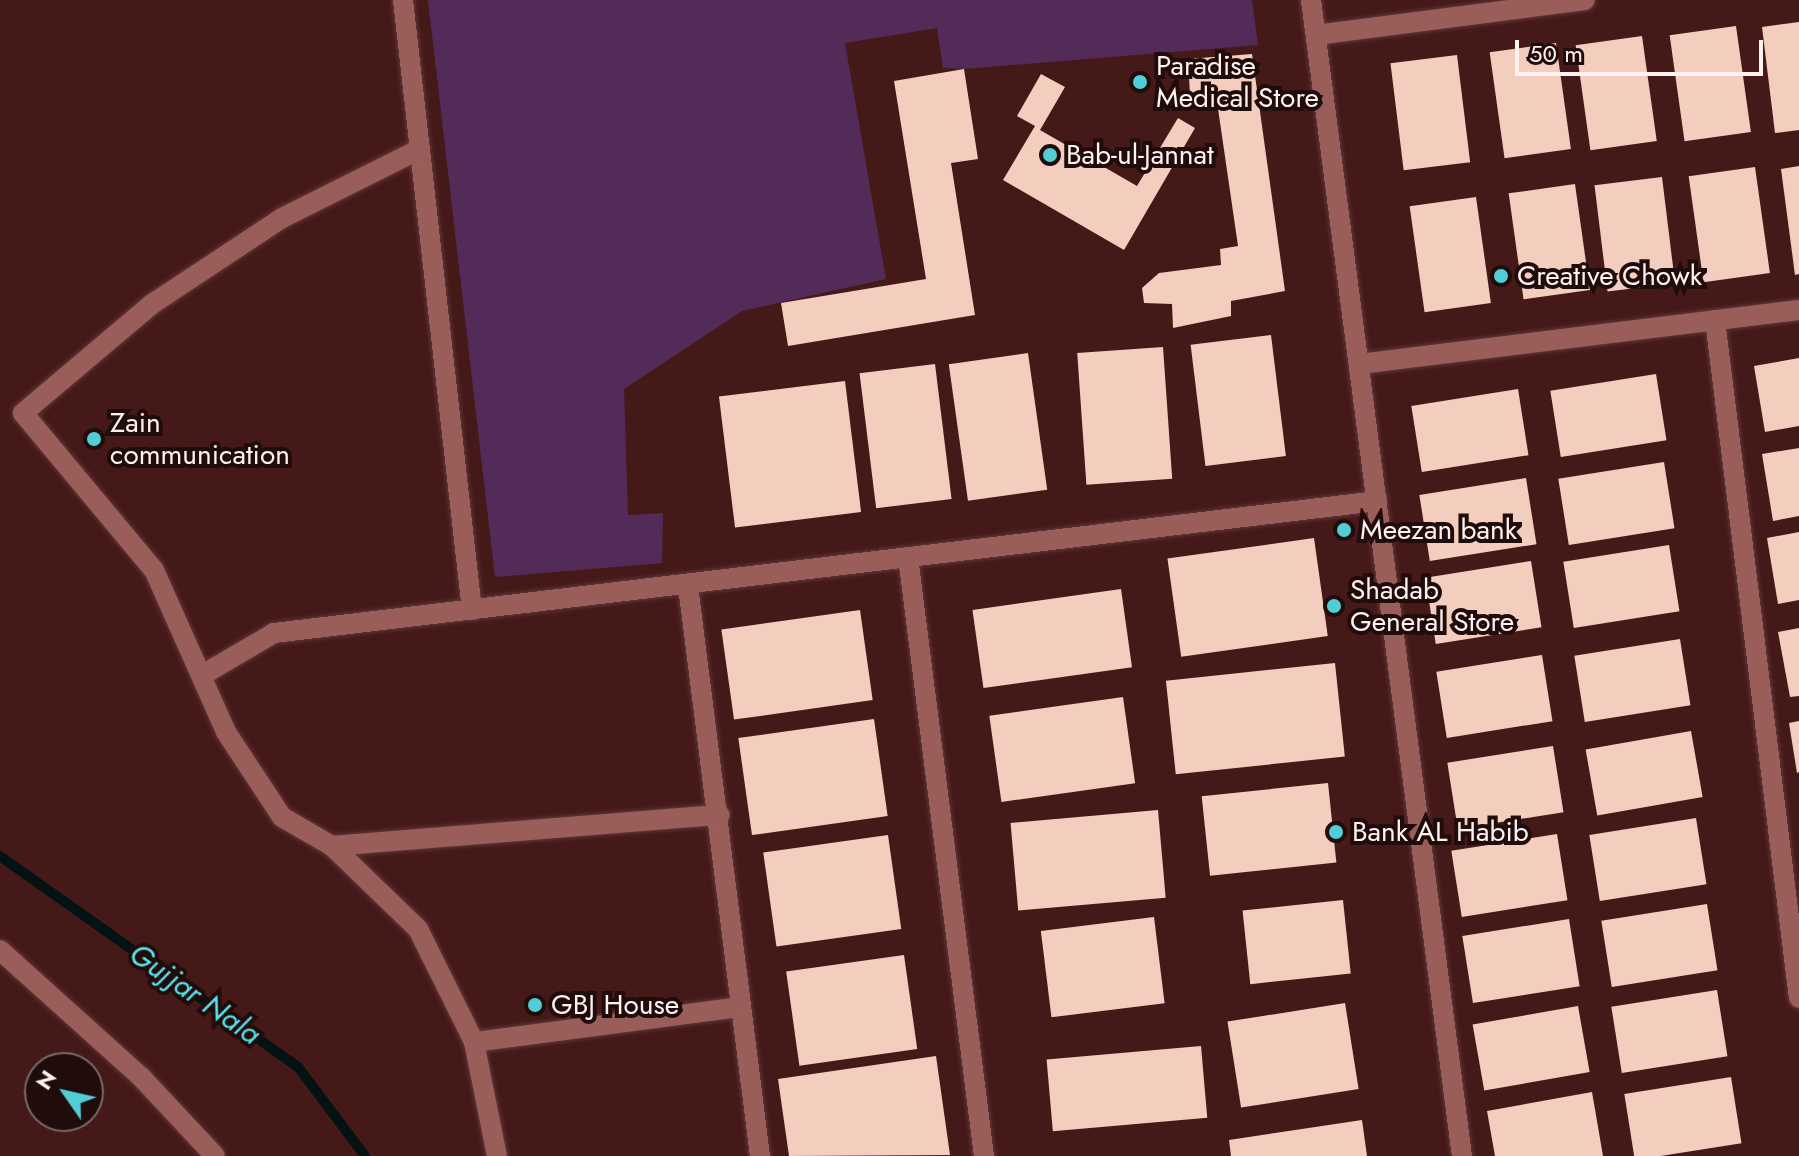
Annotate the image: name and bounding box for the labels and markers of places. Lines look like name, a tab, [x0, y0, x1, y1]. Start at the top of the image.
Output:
place label: Paradise Medical Store	[1156, 49, 1319, 115]
marker: Paradise Medical Store	[1131, 73, 1149, 91]
place label: Bab-ul-Jannat	[1066, 138, 1214, 172]
marker: Bab-ul-Jannat	[1041, 146, 1059, 164]
place label: Creative Chowk	[1517, 259, 1702, 293]
marker: Creative Chowk	[1492, 267, 1510, 285]
place label: Zain communication	[110, 406, 290, 472]
marker: Zain communication	[85, 430, 103, 448]
place label: Meezan bank	[1360, 513, 1517, 547]
marker: Meezan bank	[1335, 521, 1353, 539]
place label: Shadab General Store	[1350, 573, 1514, 639]
marker: Shadab General Store	[1325, 597, 1343, 615]
place label: Bank AL Habib	[1352, 815, 1529, 849]
marker: Bank AL Habib	[1327, 823, 1345, 841]
place label: GBJ House	[551, 988, 679, 1022]
marker: GBJ House	[526, 996, 544, 1014]

